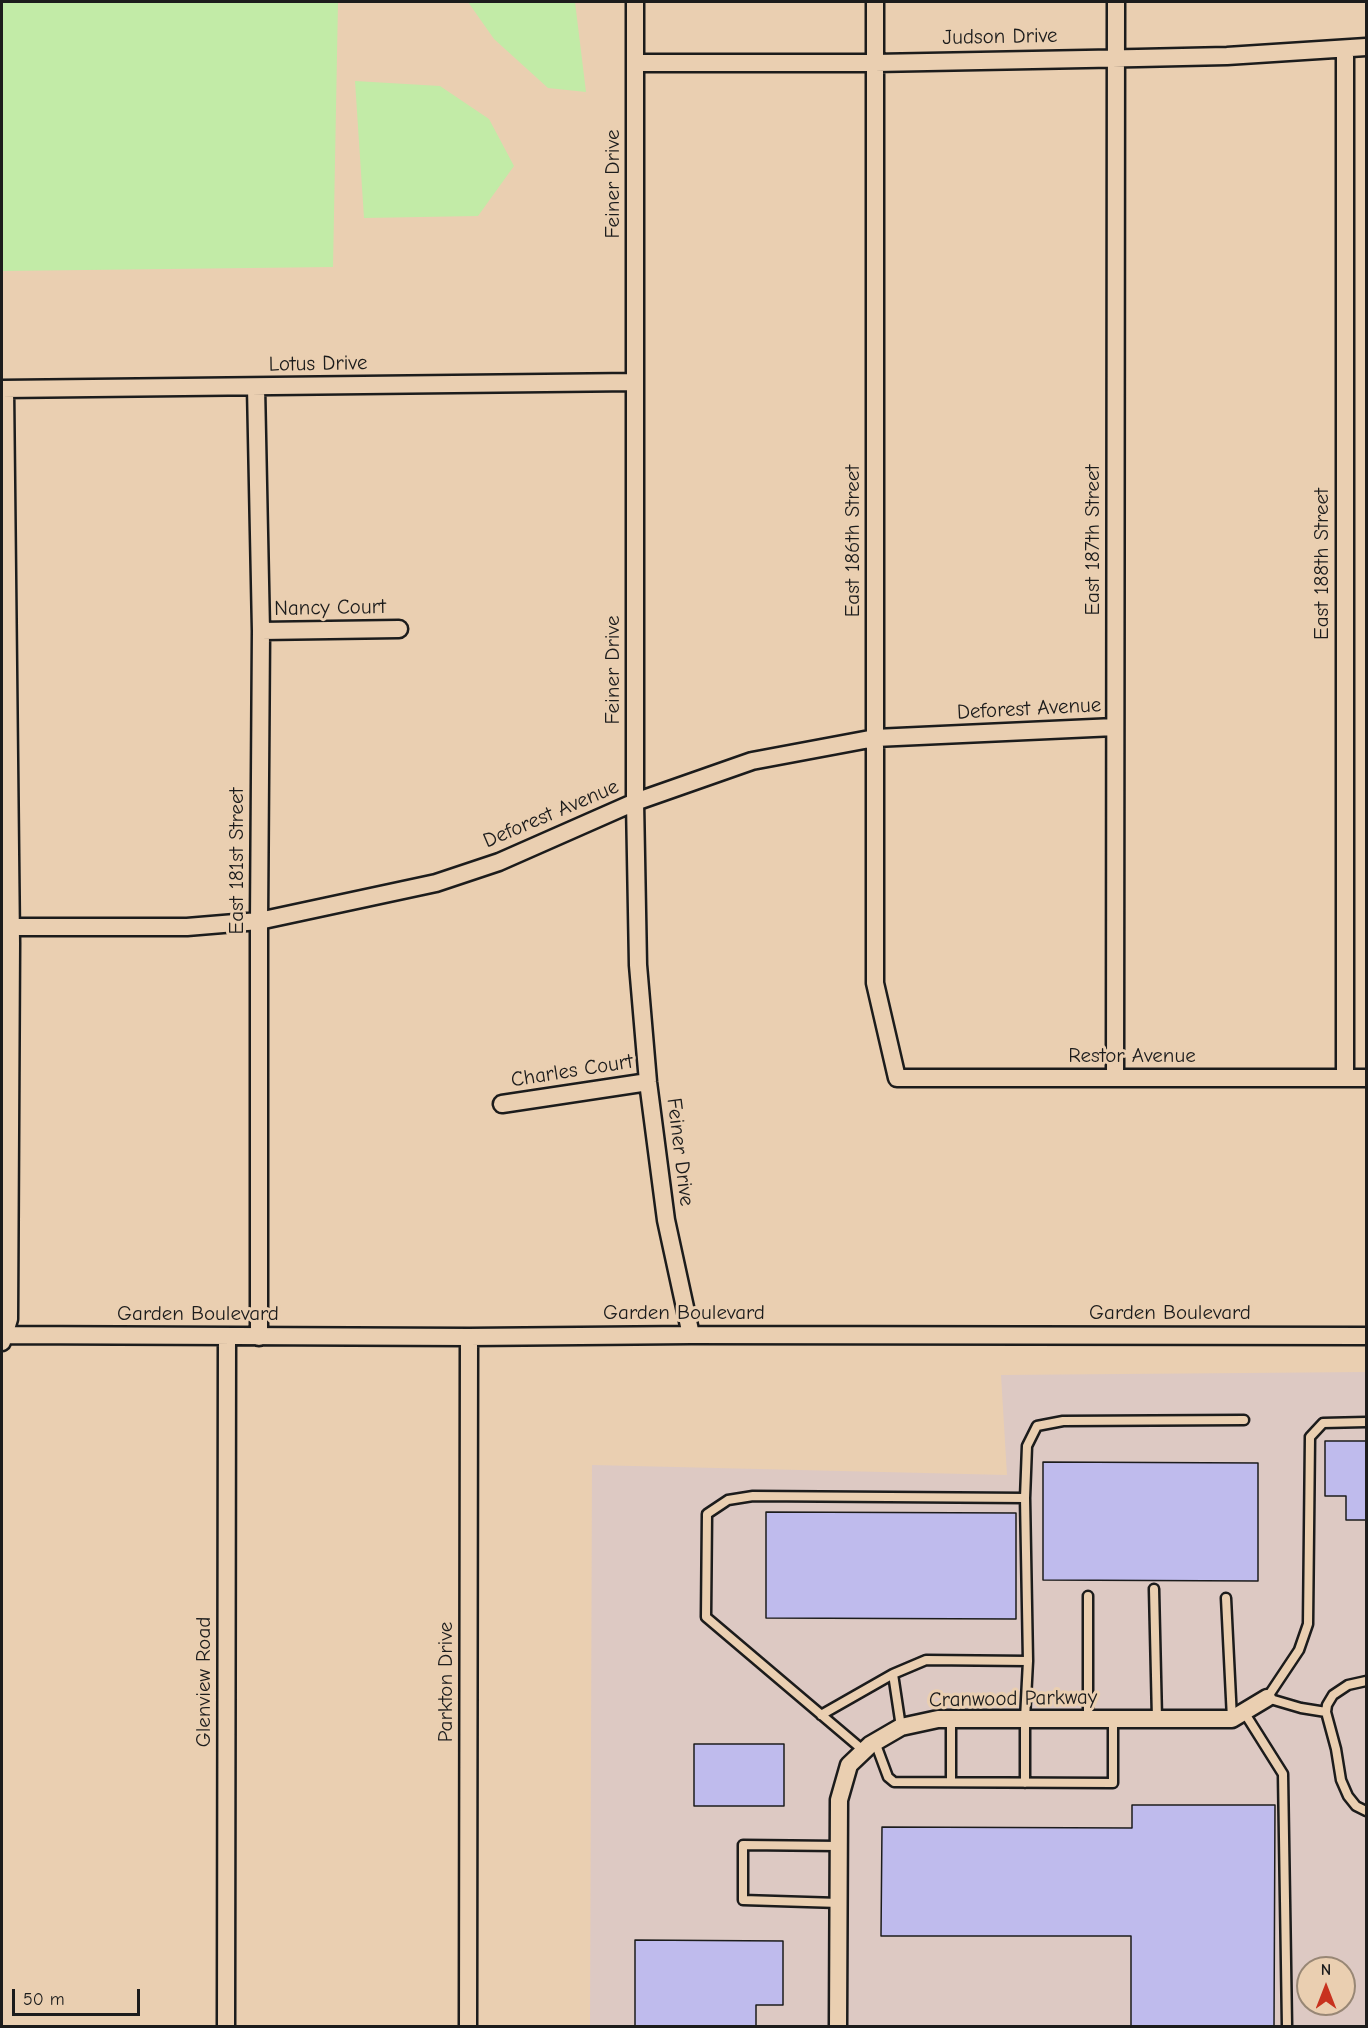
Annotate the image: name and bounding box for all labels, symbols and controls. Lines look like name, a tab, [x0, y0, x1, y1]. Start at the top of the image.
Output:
street label: Judson Drive	[942, 23, 1058, 51]
street label: Feiner Drive	[600, 130, 626, 238]
street label: Lotus Drive	[268, 351, 368, 377]
street label: East 187th Street	[1080, 464, 1106, 616]
street label: East 186th Street	[840, 465, 866, 617]
street label: East 188th Street	[1309, 488, 1335, 640]
street label: Nancy Court	[274, 594, 386, 622]
street label: Feiner Drive	[600, 616, 626, 724]
street label: Deforest Avenue	[956, 693, 1102, 725]
street label: Deforest Avenue	[480, 774, 622, 854]
street label: East 181st Street	[224, 787, 250, 935]
street label: Restor Avenue	[1068, 1043, 1196, 1069]
street label: Charles Court	[509, 1049, 635, 1093]
street label: Feiner Drive	[661, 1096, 699, 1208]
street label: Garden Boulevard	[603, 1300, 765, 1326]
street label: Garden Boulevard	[1089, 1300, 1251, 1326]
street label: Garden Boulevard	[117, 1301, 279, 1327]
street label: Glenview Road	[191, 1617, 217, 1747]
street label: Parkton Drive	[433, 1622, 459, 1742]
street label: Cranwood Parkway	[929, 1685, 1097, 1713]
north arrow	[1296, 1956, 1356, 2016]
text: N	[1321, 1961, 1331, 1979]
scale bar	[15, 1977, 142, 2015]
text: 50 m	[23, 1989, 65, 2010]

